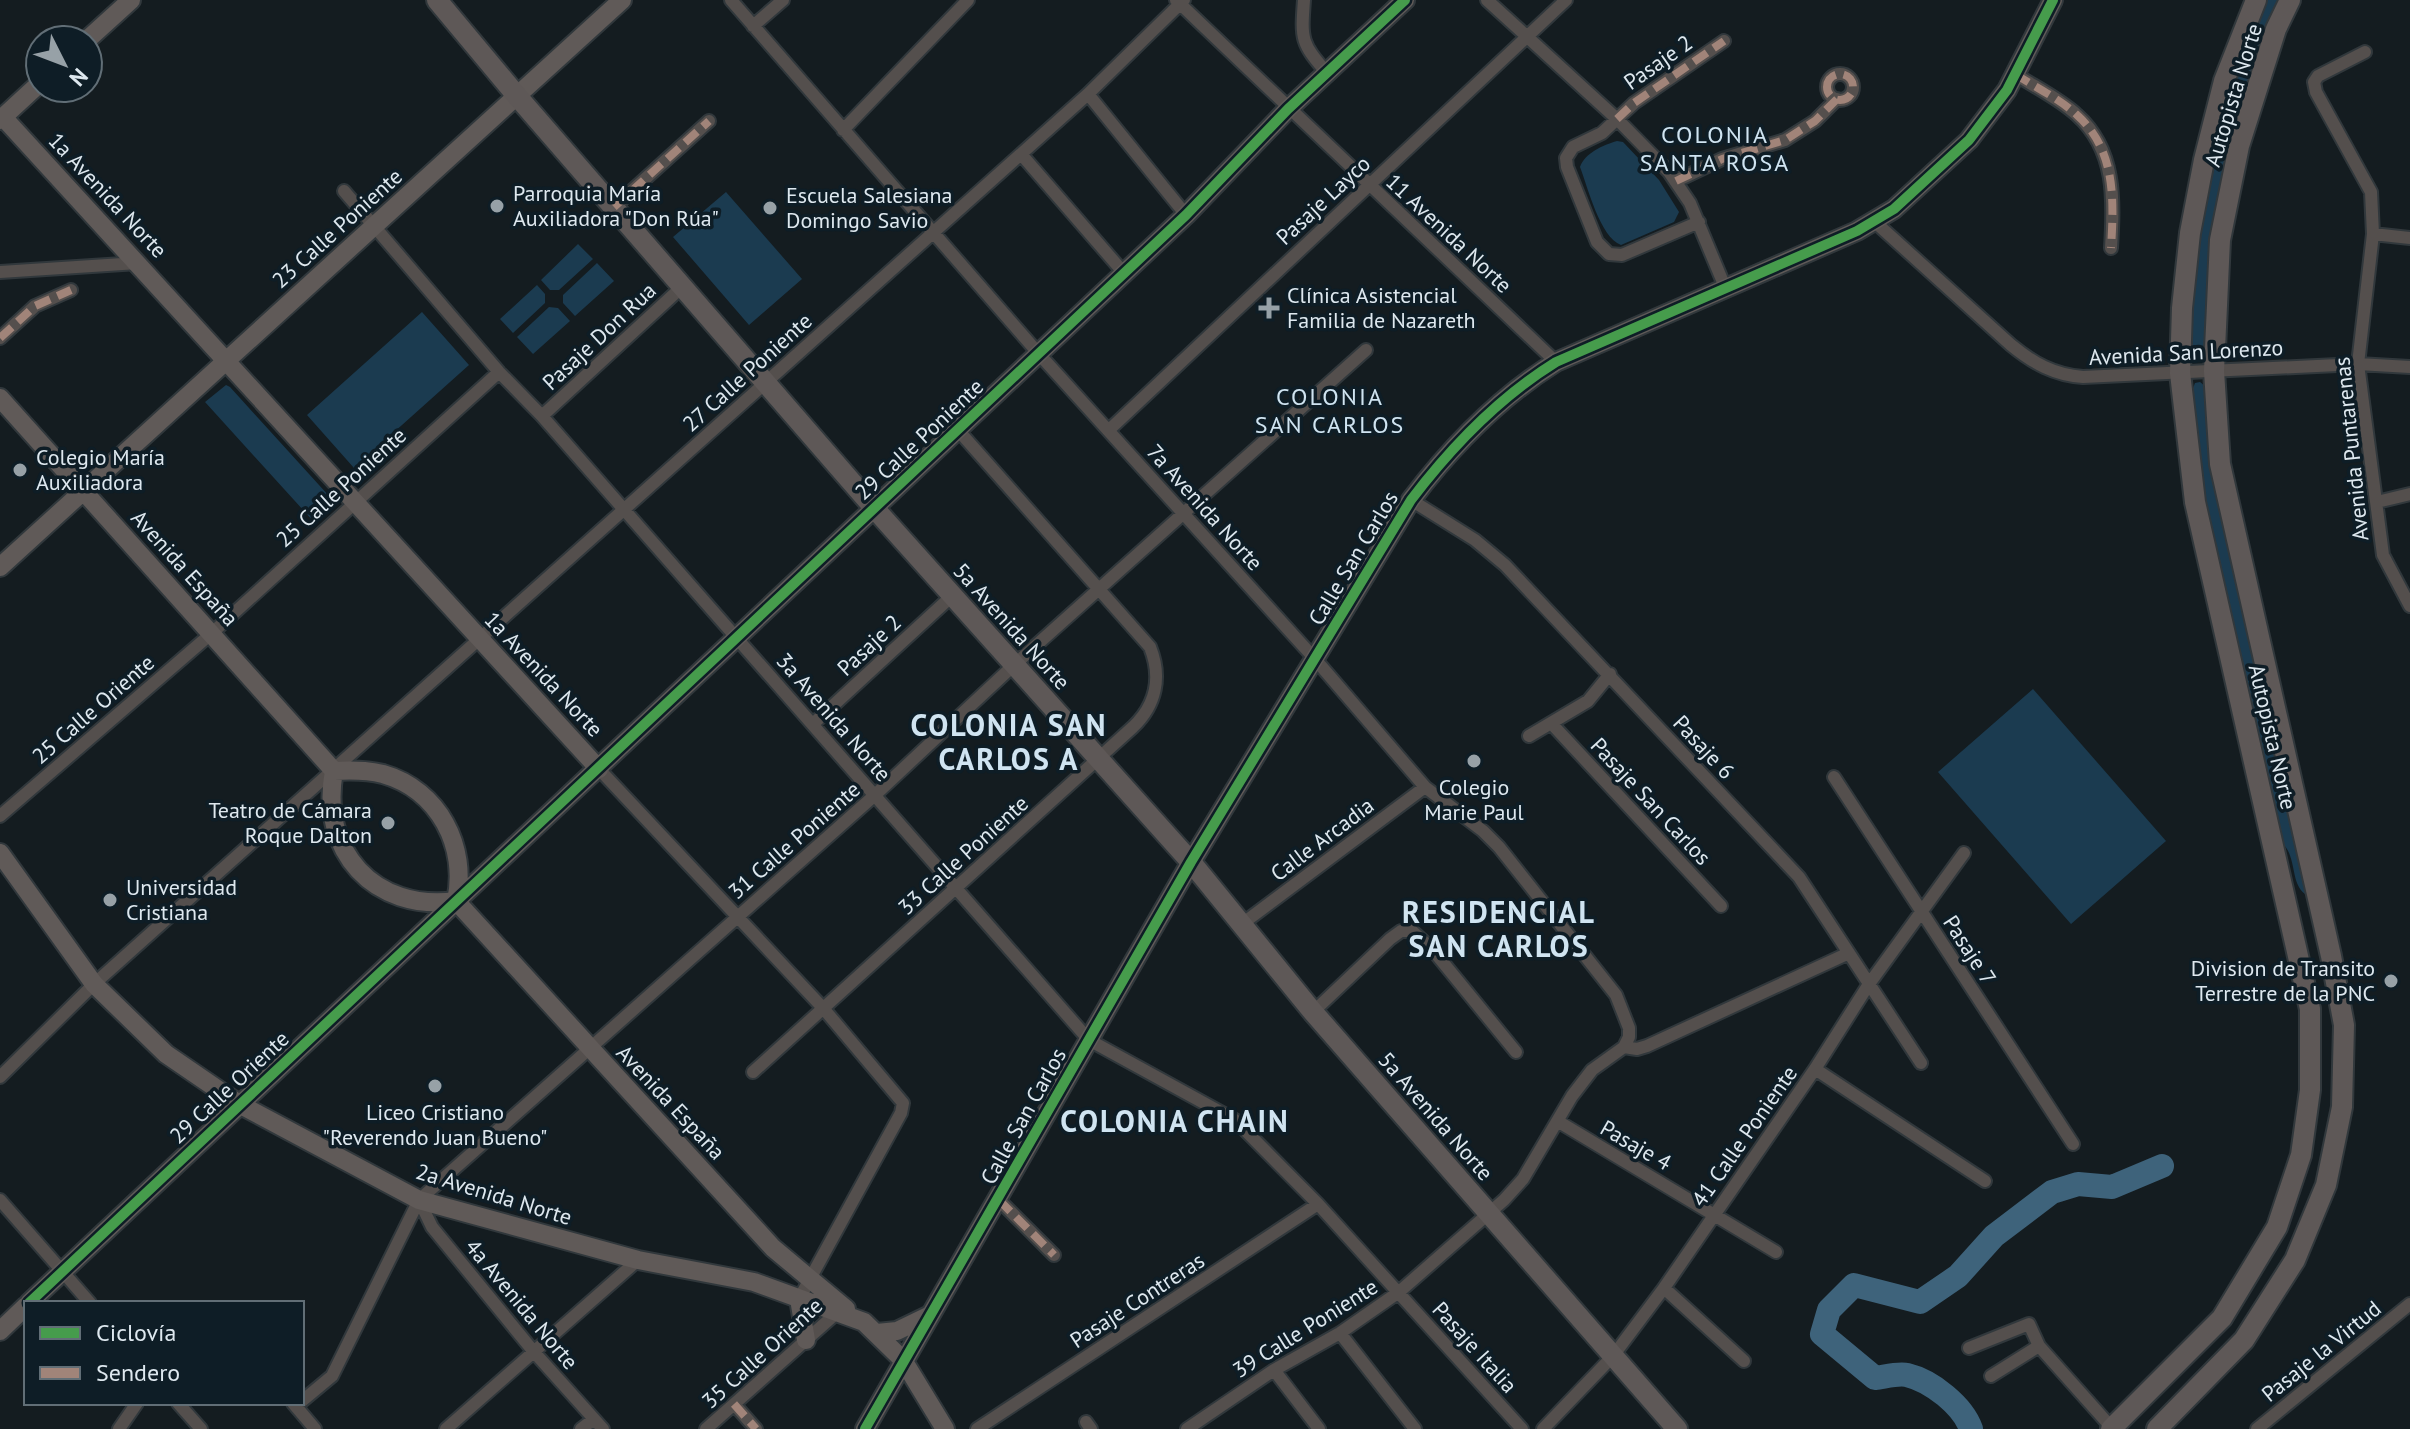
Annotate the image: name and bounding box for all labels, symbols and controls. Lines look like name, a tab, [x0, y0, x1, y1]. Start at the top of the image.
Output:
street label: Autopista Norte	[2198, 20, 2268, 170]
north arrow	[24, 24, 104, 104]
street label: Pasaje 2	[1618, 28, 1698, 96]
text: N	[64, 63, 94, 92]
district label: COLONIA SANTA ROSA	[1640, 119, 1790, 178]
street label: 1a Avenida Norte	[43, 126, 173, 264]
street label: Pasaje Layco	[1270, 149, 1376, 251]
street label: 23 Calle Poniente	[266, 162, 408, 294]
street label: 11 Avenida Norte	[1380, 167, 1518, 299]
place label: Parroquia María Auxiliadora "Don Rúa"	[513, 179, 719, 232]
place label: Escuela Salesiana Domingo Savio	[786, 181, 952, 234]
marker: Parroquia María Auxiliadora "Don Rúa"	[488, 197, 506, 215]
marker: Escuela Salesiana Domingo Savio	[761, 199, 779, 217]
street label: Pasaje Don Rua	[536, 276, 662, 396]
place label: Clínica Asistencial Familia de Nazareth	[1287, 281, 1476, 334]
marker: Clínica Asistencial Familia de Nazareth	[1258, 297, 1280, 319]
street label: 27 Calle Poniente	[677, 307, 817, 437]
street label: Avenida San Lorenzo	[2088, 333, 2284, 371]
street label: Avenida Puntarenas	[2327, 356, 2375, 542]
street label: 29 Calle Poniente	[849, 372, 989, 506]
district label: COLONIA SAN CARLOS	[1255, 381, 1405, 440]
street label: 25 Calle Poniente	[270, 421, 412, 553]
street label: 7a Avenida Norte	[1141, 438, 1269, 576]
place label: Colegio María Auxiliadora	[36, 443, 165, 496]
marker: Colegio María Auxiliadora	[11, 461, 29, 479]
street label: Calle San Carlos	[1302, 486, 1404, 630]
street label: Avenida España	[125, 504, 245, 632]
street label: 5a Avenida Norte	[948, 557, 1076, 695]
street label: 1a Avenida Norte	[479, 605, 609, 743]
street label: Pasaje 2	[831, 608, 907, 682]
street label: 3a Avenida Norte	[770, 647, 898, 787]
street label: 25 Calle Oriente	[26, 648, 160, 770]
street label: Autopista Norte	[2243, 662, 2303, 812]
district label: COLONIA SAN CARLOS A	[910, 705, 1108, 778]
street label: Pasaje 6	[1667, 709, 1741, 785]
street label: Pasaje San Carlos	[1585, 731, 1717, 871]
marker: Colegio Marie Paul	[1465, 752, 1483, 770]
place label: Colegio Marie Paul	[1424, 773, 1524, 826]
street label: 31 Calle Poniente	[722, 775, 866, 905]
street label: 33 Calle Poniente	[892, 789, 1034, 921]
street label: Calle Arcadia	[1265, 791, 1379, 887]
place label: Teatro de Cámara Roque Dalton	[208, 796, 372, 849]
marker: Teatro de Cámara Roque Dalton	[379, 814, 397, 832]
place label: Universidad Cristiana	[126, 873, 237, 926]
marker: Universidad Cristiana	[101, 891, 119, 909]
district label: RESIDENCIAL SAN CARLOS	[1402, 892, 1596, 965]
street label: Pasaje 7	[1937, 910, 2003, 990]
place label: Division de Transito Terrestre de la PNC	[2191, 954, 2375, 1007]
marker: Division de Transito Terrestre de la PNC	[2382, 972, 2400, 990]
street label: 29 Calle Oriente	[164, 1025, 294, 1149]
street label: Avenida España	[611, 1039, 731, 1165]
street label: Calle San Carlos	[974, 1043, 1072, 1189]
street label: 5a Avenida Norte	[1372, 1046, 1500, 1186]
street label: 41 Calle Poniente	[1685, 1060, 1803, 1212]
marker: Liceo Cristiano "Reverendo Juan Bueno"	[426, 1077, 444, 1095]
place label: Liceo Cristiano "Reverendo Juan Bueno"	[323, 1098, 547, 1151]
district label: COLONIA CHAIN	[1060, 1101, 1290, 1140]
street label: Pasaje 4	[1595, 1113, 1677, 1177]
street label: 2a Avenida Norte	[413, 1157, 575, 1231]
street label: 4a Avenida Norte	[459, 1233, 585, 1375]
street label: Pasaje Contreras	[1064, 1246, 1210, 1354]
street label: 39 Calle Poniente	[1227, 1272, 1383, 1384]
street label: 35 Calle Oriente	[696, 1291, 828, 1415]
street label: Pasaje la Virtud	[2256, 1294, 2386, 1408]
street label: Pasaje Italia	[1427, 1295, 1523, 1399]
legend	[24, 1301, 304, 1405]
text: Ciclovía	[96, 1317, 176, 1348]
text: Sendero	[96, 1357, 180, 1388]

